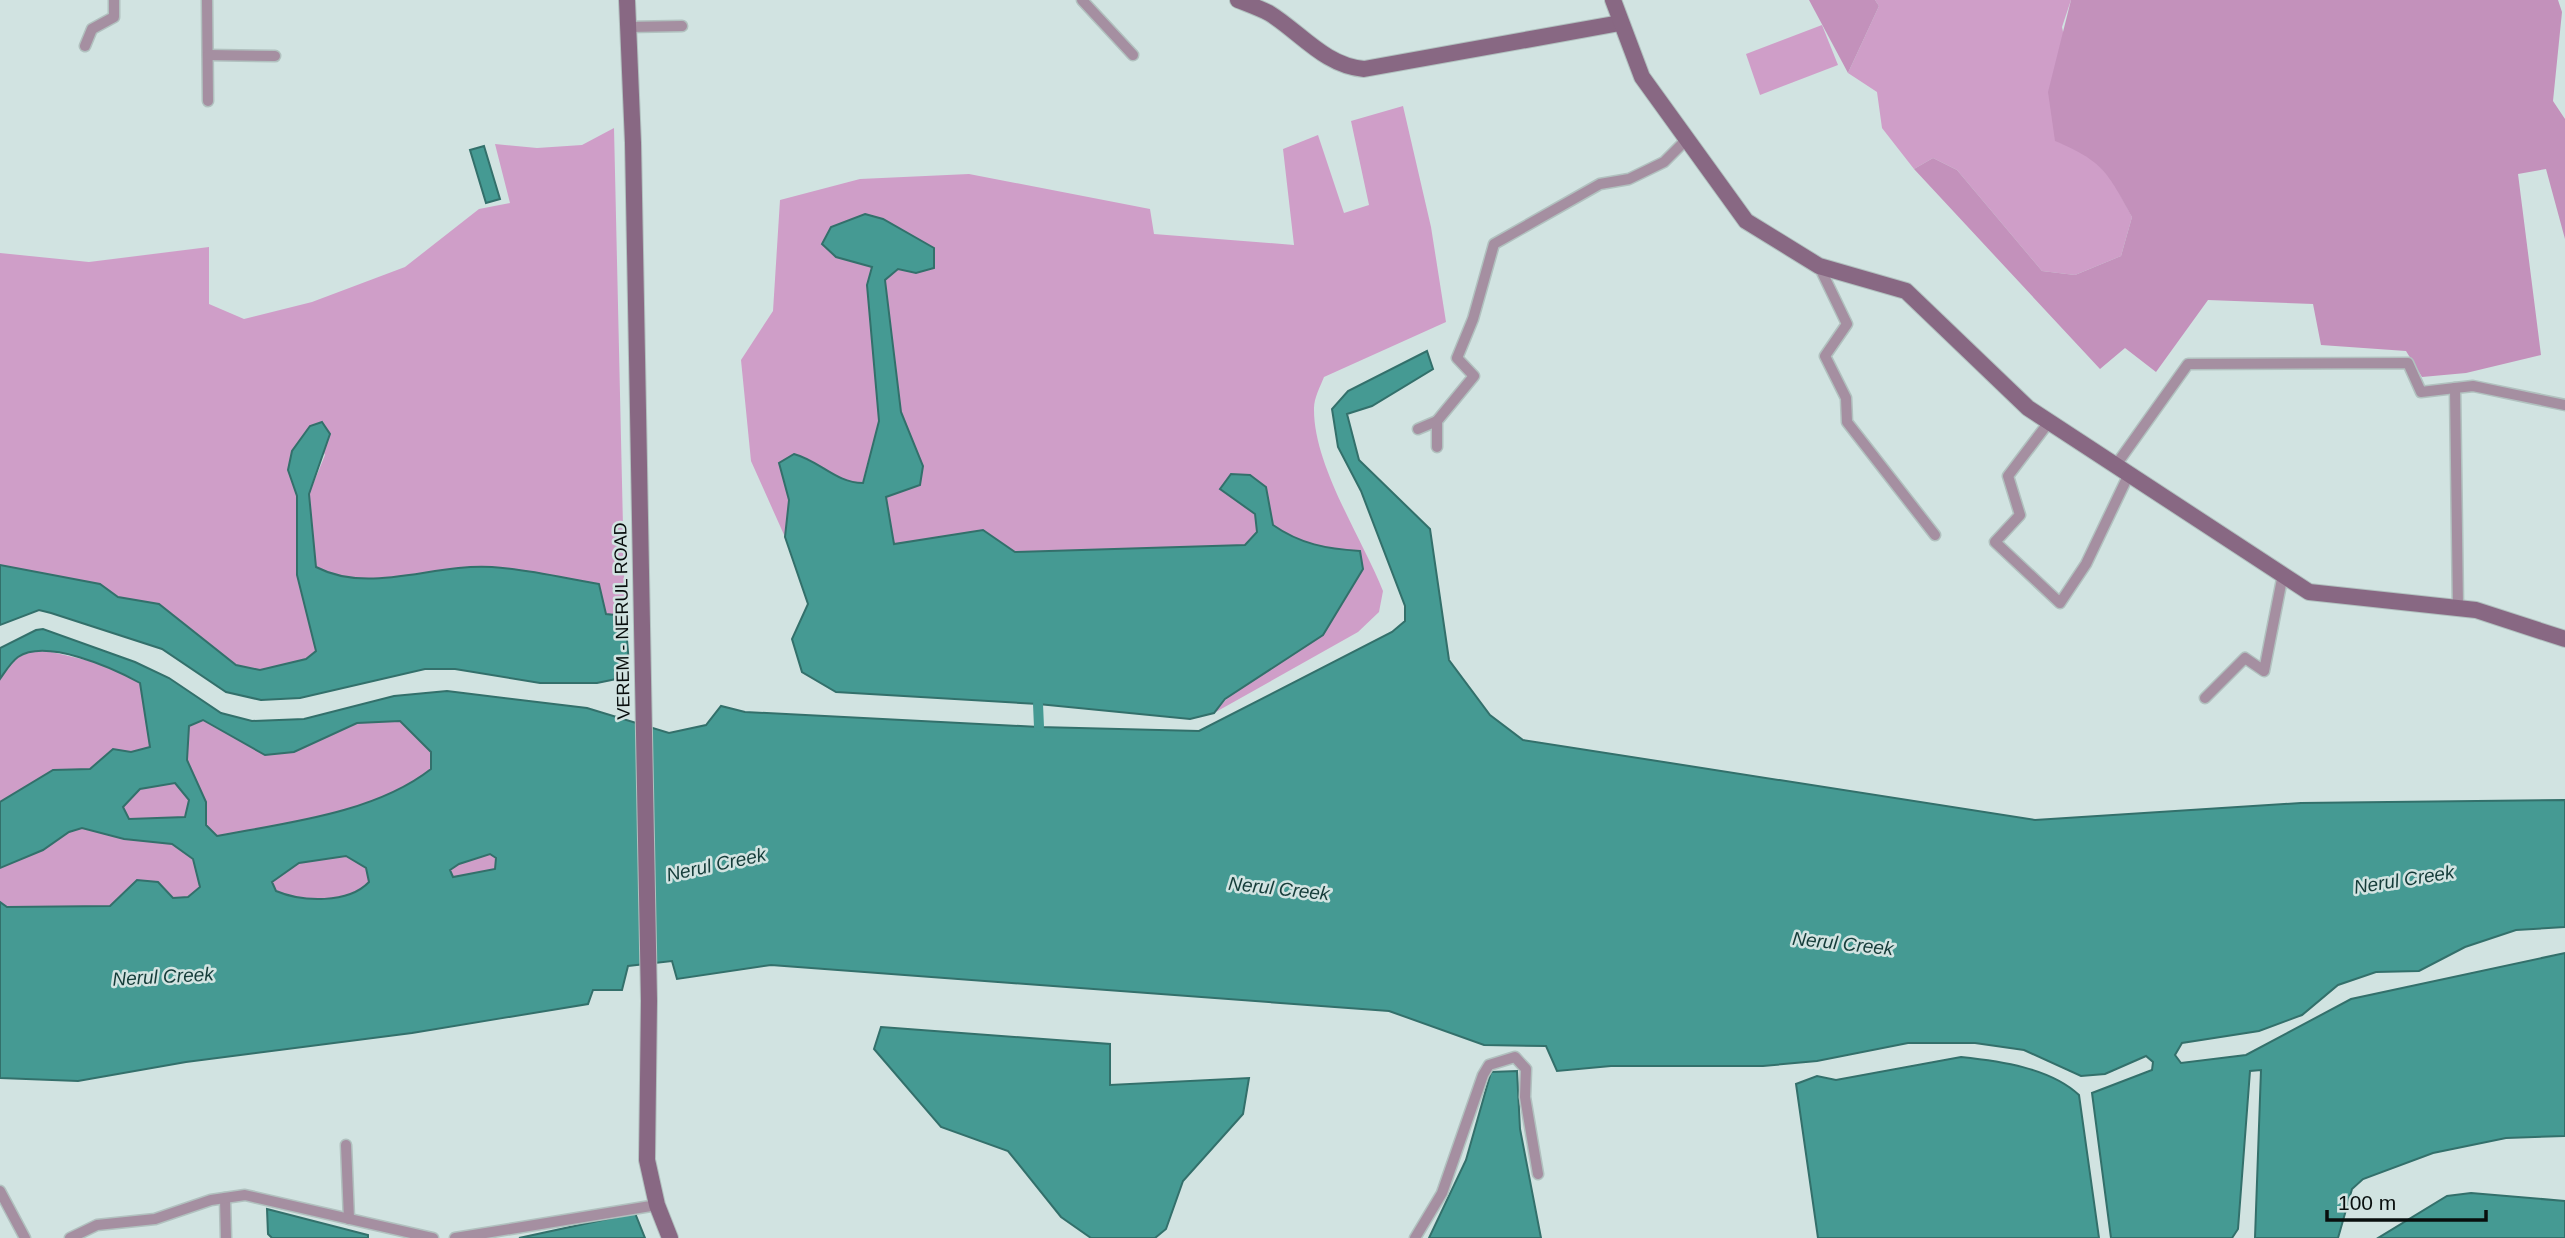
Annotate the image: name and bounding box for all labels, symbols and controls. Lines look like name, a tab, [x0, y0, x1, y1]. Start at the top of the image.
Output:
street label: VEREM - NERUL ROAD	[610, 522, 634, 720]
water label: Nerul Creek	[664, 843, 769, 885]
water label: Nerul Creek	[2352, 861, 2457, 898]
water label: Nerul Creek	[1227, 873, 1332, 904]
water label: Nerul Creek	[1791, 928, 1896, 959]
water label: Nerul Creek	[112, 963, 216, 990]
scale bar	[2327, 1178, 2486, 1222]
text: 100 m	[2338, 1191, 2396, 1214]

